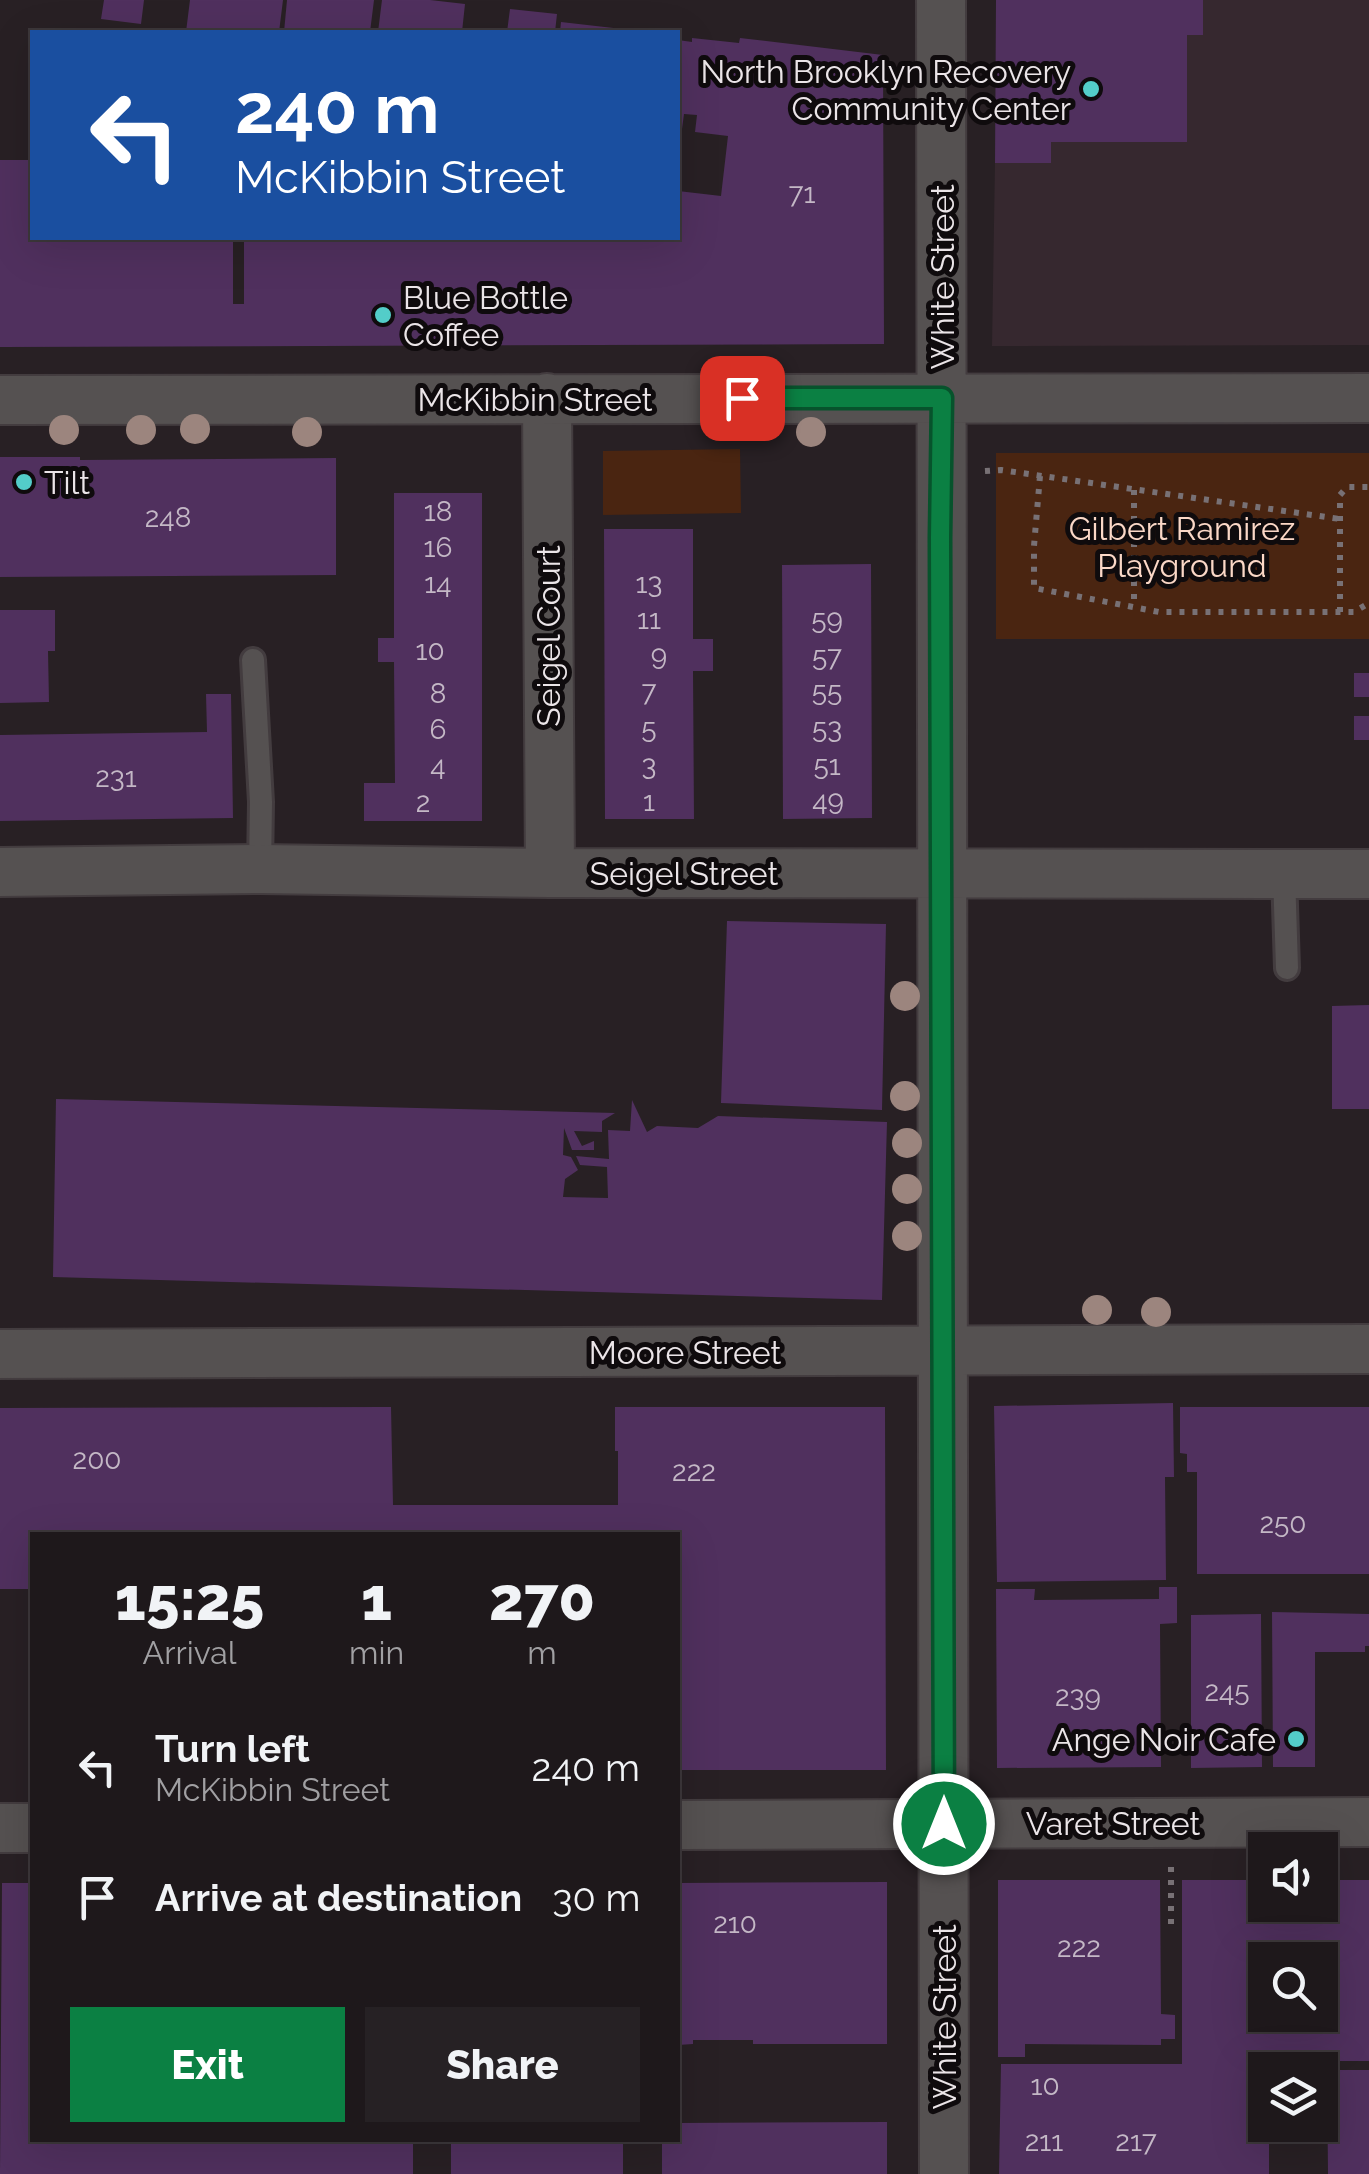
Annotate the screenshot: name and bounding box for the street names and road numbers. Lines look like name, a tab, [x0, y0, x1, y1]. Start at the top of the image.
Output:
street label: White Street	[924, 184, 961, 370]
street label: McKibbin Street	[418, 381, 653, 418]
street label: Seigel Court	[530, 545, 567, 727]
street label: Seigel Street	[590, 855, 778, 892]
street label: Moore Street	[589, 1334, 781, 1371]
street label: Varet Street	[1026, 1805, 1200, 1842]
street label: White Street	[926, 1924, 963, 2110]

